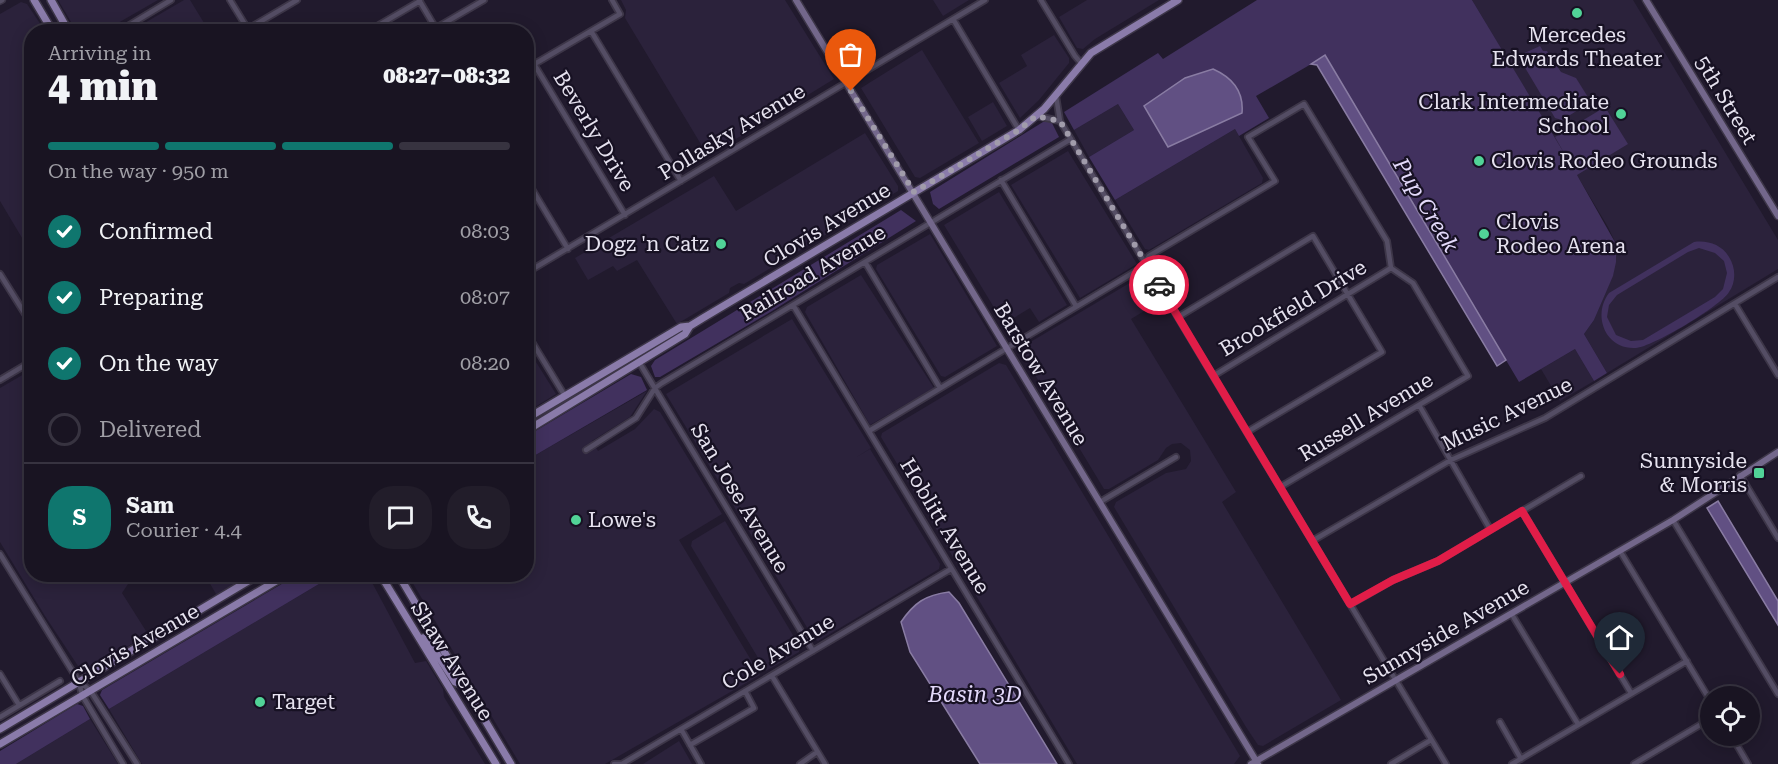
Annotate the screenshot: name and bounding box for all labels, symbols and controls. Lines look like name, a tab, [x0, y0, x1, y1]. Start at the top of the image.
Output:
marker: Mercedes Edwards Theater	[1570, 6, 1584, 20]
place label: Mercedes Edwards Theater	[1492, 23, 1663, 71]
pin	[825, 29, 876, 91]
icon: bag	[834, 38, 867, 71]
text: Arriving in	[48, 41, 151, 65]
street label: 5th Street	[1690, 52, 1762, 149]
text: 08:27–08:32	[383, 63, 510, 88]
text: 4 min	[48, 64, 158, 110]
street label: Beverly Drive	[549, 66, 639, 196]
street label: Pollasky Avenue	[655, 79, 809, 185]
place label: Clark Intermediate School	[1418, 90, 1610, 138]
marker: Clark Intermediate School	[1614, 107, 1628, 121]
place label: Clovis Rodeo Grounds	[1491, 149, 1718, 173]
water label: Pup Creek	[1388, 153, 1464, 257]
marker: Clovis Rodeo Grounds	[1472, 154, 1486, 168]
text: On the way · 950 m	[48, 159, 229, 183]
street label: Clovis Avenue	[759, 178, 895, 272]
place label: Clovis Rodeo Arena	[1496, 210, 1627, 258]
icon: check	[48, 215, 81, 248]
text: Confirmed	[99, 219, 213, 244]
text: 08:03	[460, 219, 510, 243]
street label: Railroad Avenue	[736, 220, 890, 326]
marker: Clovis Rodeo Arena	[1477, 227, 1491, 241]
place label: Dogz 'n Catz	[585, 232, 709, 256]
marker: Dogz 'n Catz	[714, 237, 728, 251]
courier	[1129, 255, 1189, 315]
street label: Brookfield Drive	[1215, 255, 1371, 361]
icon: car	[1143, 269, 1176, 302]
icon: check	[48, 281, 81, 314]
text: Preparing	[99, 285, 203, 310]
text: 08:07	[460, 285, 510, 309]
street label: Barstow Avenue	[989, 298, 1093, 450]
icon: check	[48, 347, 81, 380]
text: On the way	[99, 351, 219, 376]
text: 08:20	[460, 351, 510, 375]
street label: Russell Avenue	[1295, 368, 1437, 466]
street label: Music Avenue	[1438, 372, 1576, 456]
text: Delivered	[99, 417, 201, 442]
street label: San Jose Avenue	[686, 419, 794, 577]
place label: Sunnyside & Morris	[1640, 449, 1747, 497]
street label: Hoblitt Avenue	[895, 454, 995, 598]
marker: Sunnyside & Morris	[1752, 466, 1766, 480]
button: chat	[369, 486, 432, 549]
button: phone	[447, 486, 510, 549]
text: Sam	[126, 493, 174, 518]
text: S	[73, 505, 86, 530]
place label: Lowe's	[588, 508, 656, 532]
marker: Lowe's	[569, 513, 583, 527]
text: Courier · 4.4	[126, 518, 242, 542]
street label: Sunnyside Avenue	[1359, 575, 1533, 689]
street label: Shaw Avenue	[406, 597, 498, 725]
street label: Clovis Avenue	[67, 599, 203, 691]
street label: Cole Avenue	[718, 609, 838, 695]
pin	[1594, 612, 1645, 674]
icon: home	[1603, 621, 1636, 654]
water label: Basin 3D	[927, 682, 1022, 707]
map controls	[1700, 686, 1760, 746]
button: locate	[1700, 686, 1760, 746]
place label: Target	[272, 690, 335, 714]
marker: Target	[253, 695, 267, 709]

